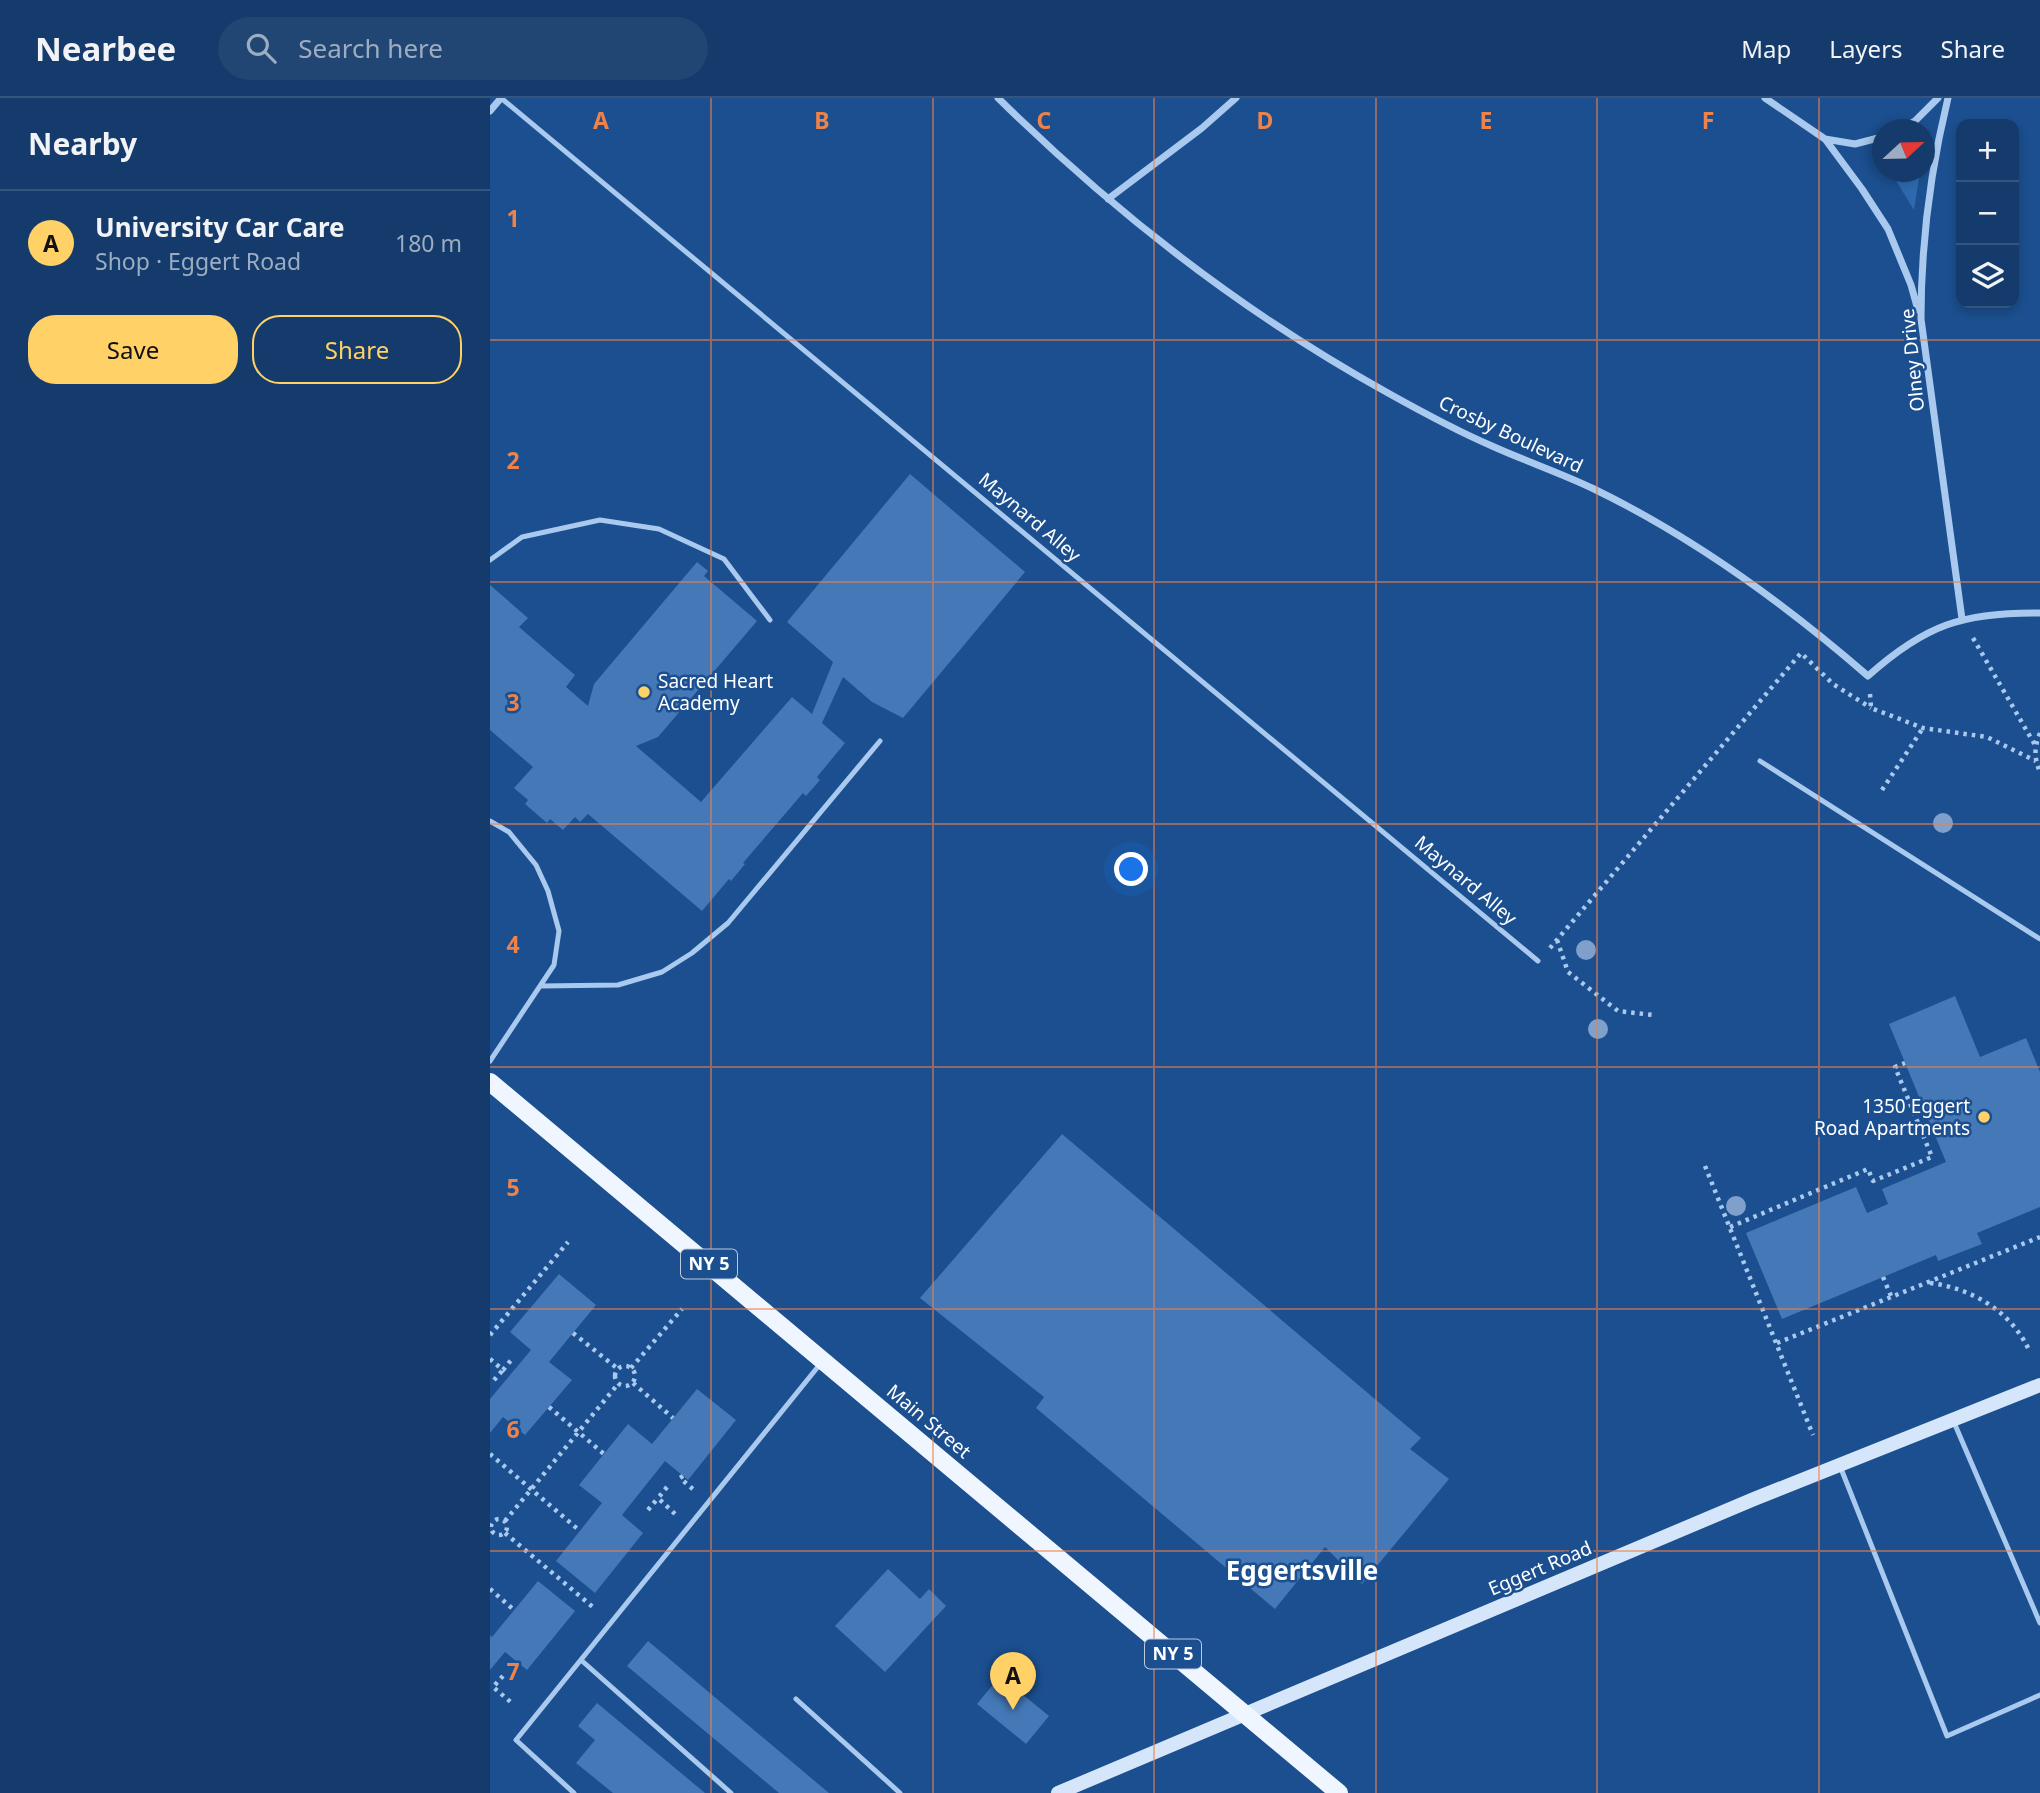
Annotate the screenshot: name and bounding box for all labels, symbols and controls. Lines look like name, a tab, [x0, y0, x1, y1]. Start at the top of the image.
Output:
search box	[218, 17, 708, 80]
text: Nearbee	[35, 26, 176, 71]
icon: search	[242, 29, 280, 67]
text: Search here	[298, 30, 443, 66]
text: Map	[1741, 32, 1791, 65]
text: Layers	[1829, 32, 1903, 65]
text: Share	[1941, 32, 2005, 65]
text: A	[593, 104, 609, 136]
text: B	[814, 104, 830, 136]
text: C	[1037, 104, 1052, 136]
text: D	[1257, 104, 1273, 136]
text: E	[1480, 104, 1492, 136]
text: F	[1702, 104, 1714, 136]
north arrow	[1872, 119, 1935, 182]
map controls	[1956, 119, 2019, 308]
button: +	[1956, 119, 2019, 182]
text: Nearby	[28, 123, 137, 164]
button: −	[1956, 182, 2019, 245]
text: 1	[506, 202, 520, 234]
text: University Car Care	[95, 209, 345, 245]
text: A	[43, 227, 59, 259]
text: 180 m	[395, 227, 462, 259]
text: Shop · Eggert Road	[95, 245, 301, 277]
button: layers	[1956, 245, 2019, 308]
street label: Olney Drive	[1894, 307, 1930, 413]
button: Save	[28, 315, 238, 384]
button: Share	[252, 315, 462, 384]
street label: Crosby Boulevard	[1435, 389, 1587, 479]
text: 2	[506, 444, 520, 476]
street label: Maynard Alley	[973, 467, 1087, 568]
place label: Sacred Heart Academy	[658, 668, 773, 716]
marker: Sacred Heart Academy	[636, 684, 652, 700]
text: 3	[506, 686, 520, 718]
street label: Maynard Alley	[1409, 830, 1523, 931]
your location	[1114, 852, 1148, 886]
text: 4	[506, 928, 520, 960]
place label: 1350 Eggert Road Apartments	[1814, 1093, 1970, 1141]
marker: 1350 Eggert Road Apartments	[1976, 1109, 1992, 1125]
text: 5	[506, 1171, 520, 1203]
road number: NY 5	[681, 1250, 737, 1279]
street label: Main Street	[881, 1378, 977, 1464]
text: 6	[506, 1413, 520, 1445]
street label: Eggert Road	[1484, 1535, 1596, 1601]
district label: Eggertsville	[1226, 1552, 1378, 1588]
road number: NY 5	[1145, 1639, 1201, 1668]
pin: A	[990, 1652, 1036, 1710]
text: 7	[506, 1655, 520, 1687]

